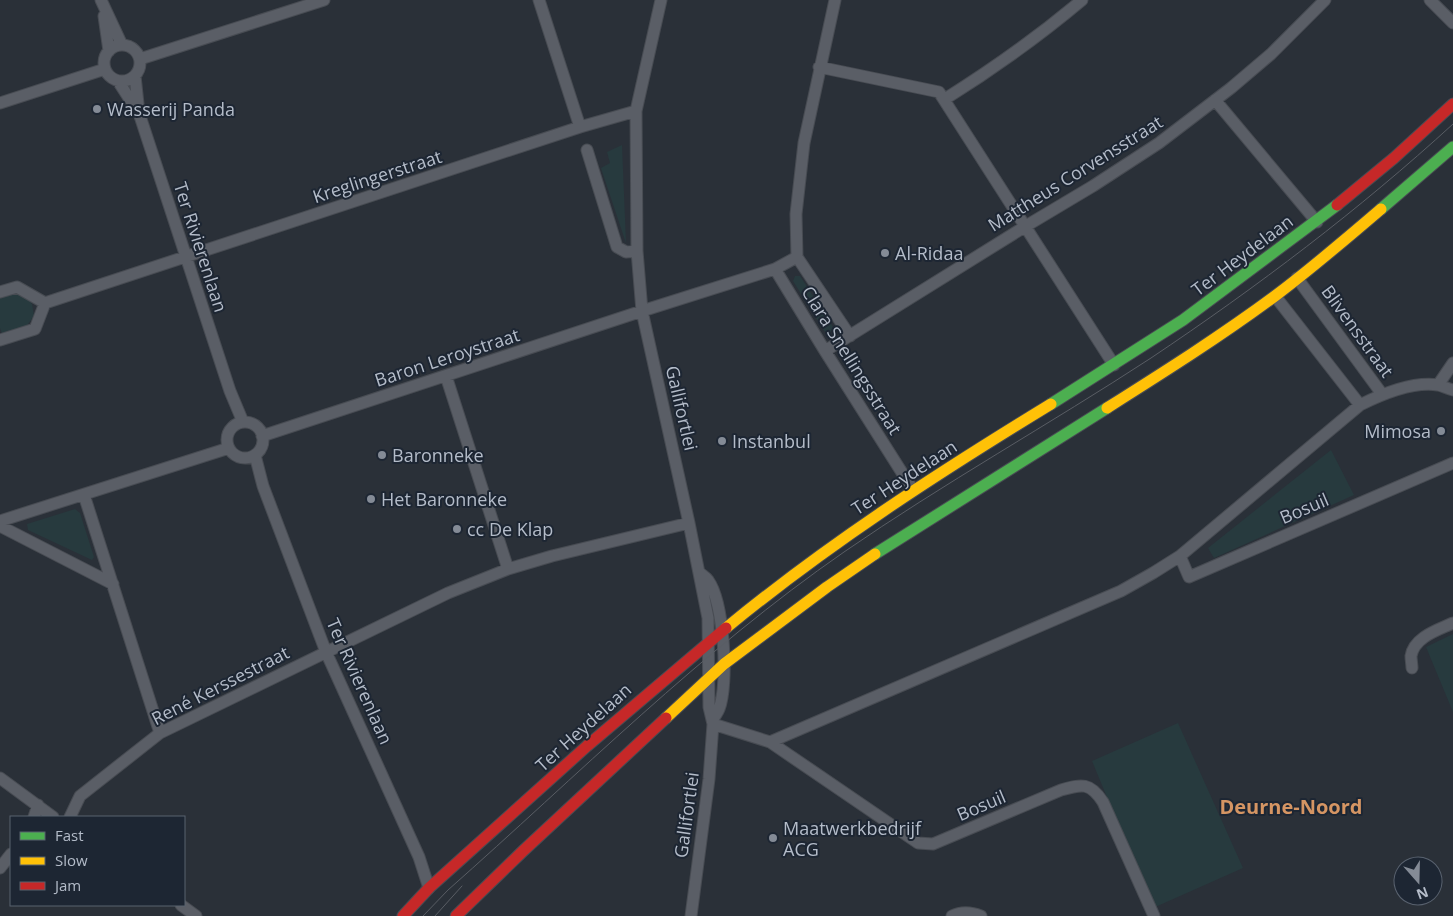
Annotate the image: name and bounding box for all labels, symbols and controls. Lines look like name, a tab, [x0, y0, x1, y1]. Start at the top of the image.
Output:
place label: Wasserij Panda	[107, 97, 235, 121]
marker: Wasserij Panda	[91, 103, 103, 115]
street label: Mattheus Corvensstraat	[983, 109, 1167, 237]
street label: Kreglingerstraat	[309, 144, 445, 208]
street label: Ter Rivierenlaan	[169, 179, 233, 315]
street label: Ter Heydelaan	[1186, 209, 1298, 301]
place label: Al-Ridaa	[895, 241, 963, 265]
marker: Al-Ridaa	[879, 247, 891, 259]
street label: Blivensstraat	[1316, 280, 1400, 382]
street label: Clara Snellingsstraat	[797, 281, 907, 439]
street label: Baron Leroystraat	[371, 322, 523, 392]
street label: Gallifortlei	[661, 363, 703, 453]
place label: Mimosa	[1364, 419, 1431, 443]
marker: Mimosa	[1435, 425, 1447, 437]
place label: Instanbul	[732, 429, 811, 453]
street label: Ter Heydelaan	[847, 434, 961, 520]
marker: Instanbul	[716, 435, 728, 447]
place label: Baronneke	[392, 443, 484, 467]
marker: Baronneke	[376, 449, 388, 461]
place label: Het Baronneke	[381, 487, 507, 511]
street label: Bosuil	[1276, 487, 1332, 529]
marker: Het Baronneke	[365, 493, 377, 505]
place label: cc De Klap	[467, 517, 553, 541]
marker: cc De Klap	[451, 523, 463, 535]
street label: Ter Rivierenlaan	[321, 614, 399, 748]
street label: René Kerssestraat	[147, 640, 293, 730]
street label: Ter Heydelaan	[530, 678, 636, 776]
street label: Gallifortlei	[668, 770, 704, 860]
street label: Bosuil	[953, 784, 1009, 826]
district label: Deurne-Noord	[1219, 793, 1363, 820]
legend	[10, 816, 185, 906]
place label: Maatwerkbedrijf ACG	[783, 816, 922, 861]
text: Fast	[55, 825, 84, 845]
marker: Maatwerkbedrijf ACG	[767, 832, 779, 844]
text: Slow	[55, 850, 88, 870]
north arrow	[1393, 856, 1443, 906]
text: Jam	[53, 875, 81, 895]
text: N	[1414, 883, 1431, 905]

